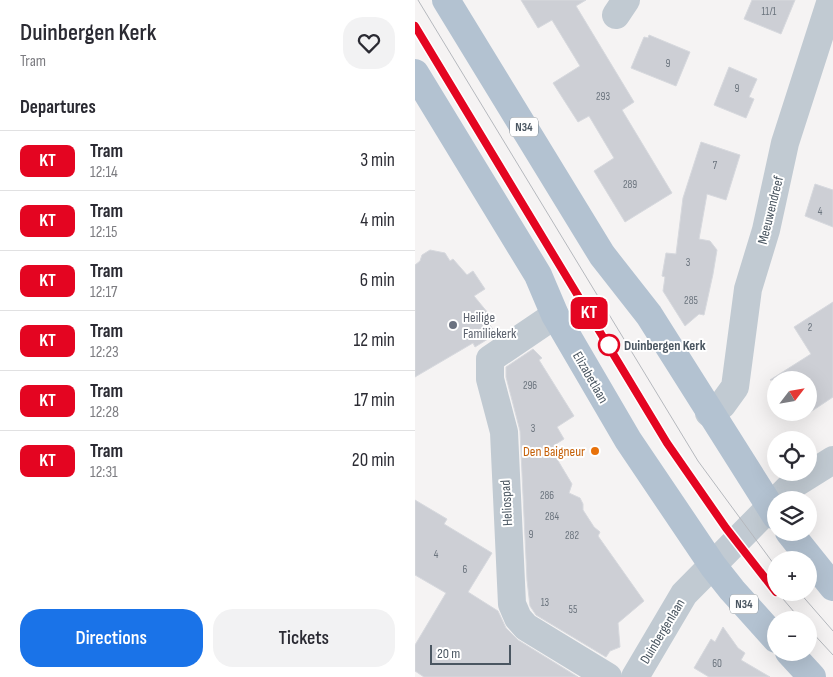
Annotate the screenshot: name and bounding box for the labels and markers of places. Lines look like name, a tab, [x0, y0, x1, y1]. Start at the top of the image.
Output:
place label: Heilige Familiekerk	[463, 309, 517, 342]
marker: Heilige Familiekerk	[447, 319, 459, 331]
marker: Duinbergen Kerk	[598, 334, 620, 356]
place label: Duinbergen Kerk	[624, 337, 706, 354]
place label: Den Baigneur	[523, 443, 585, 460]
marker: Den Baigneur	[589, 445, 601, 457]

